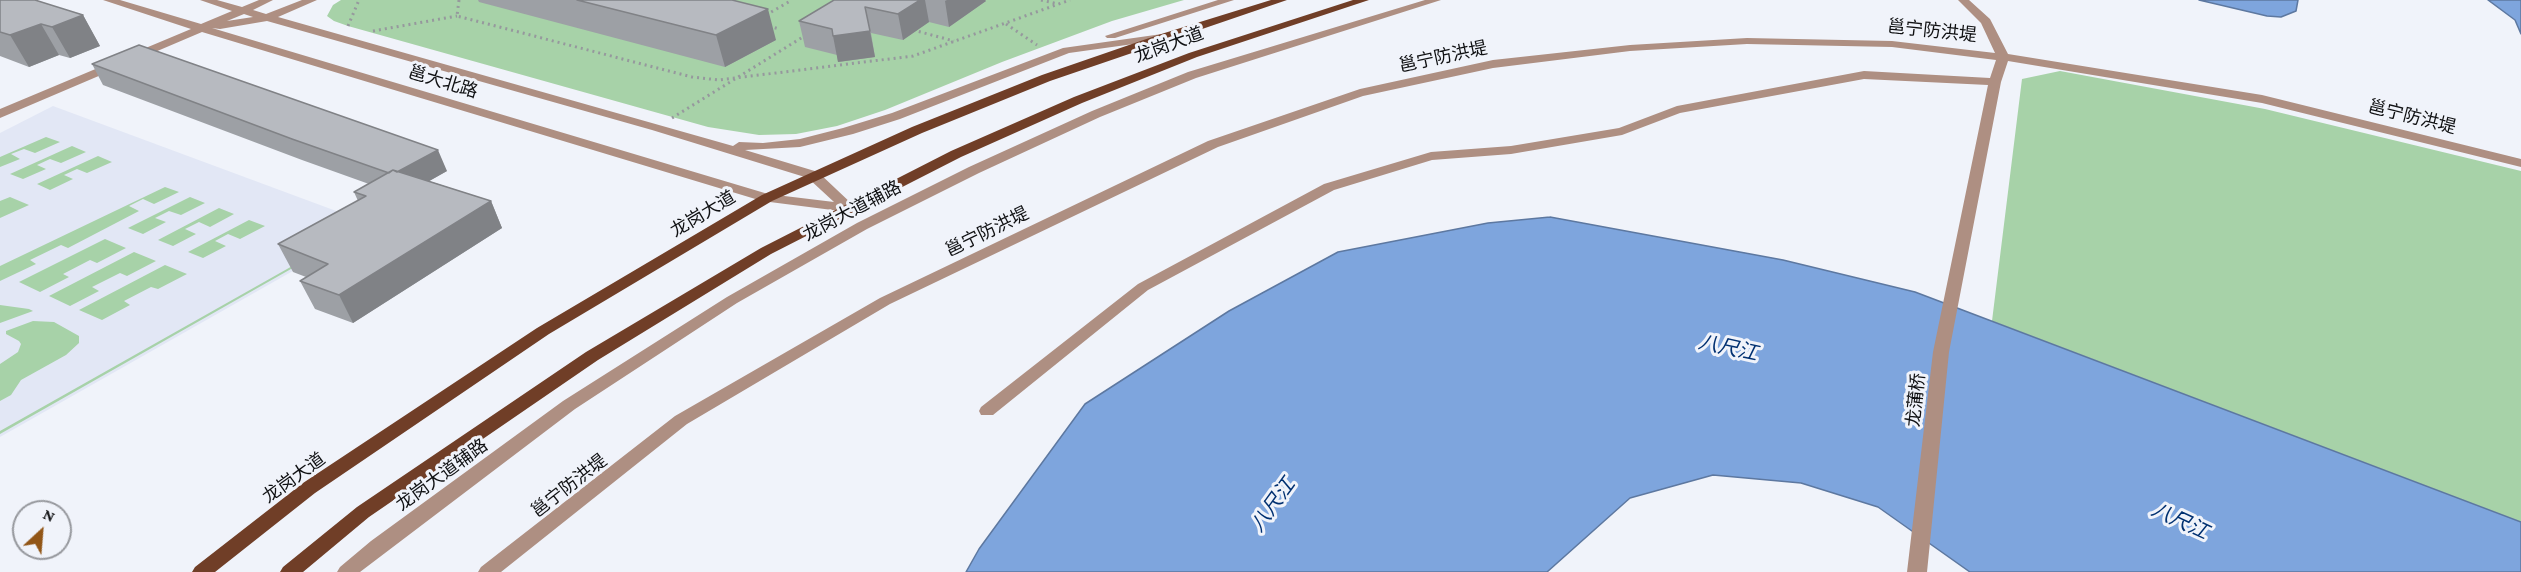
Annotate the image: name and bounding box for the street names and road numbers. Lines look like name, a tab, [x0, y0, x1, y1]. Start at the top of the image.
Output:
street label: 邕宁防洪堤	[1886, 16, 1978, 46]
street label: 龙岗大道	[1131, 23, 1207, 67]
street label: 邕宁防洪堤	[1397, 37, 1489, 77]
street label: 邕大北路	[405, 61, 481, 103]
street label: 邕宁防洪堤	[2366, 96, 2458, 138]
street label: 龙岗大道辅路	[799, 176, 905, 246]
street label: 龙岗大道	[667, 186, 739, 242]
street label: 邕宁防洪堤	[942, 203, 1032, 261]
street label: 龙蒲桥	[1902, 372, 1930, 428]
street label: 龙岗大道辅路	[392, 435, 492, 515]
street label: 龙岗大道	[259, 448, 329, 508]
street label: 邕宁防洪堤	[527, 450, 611, 522]

